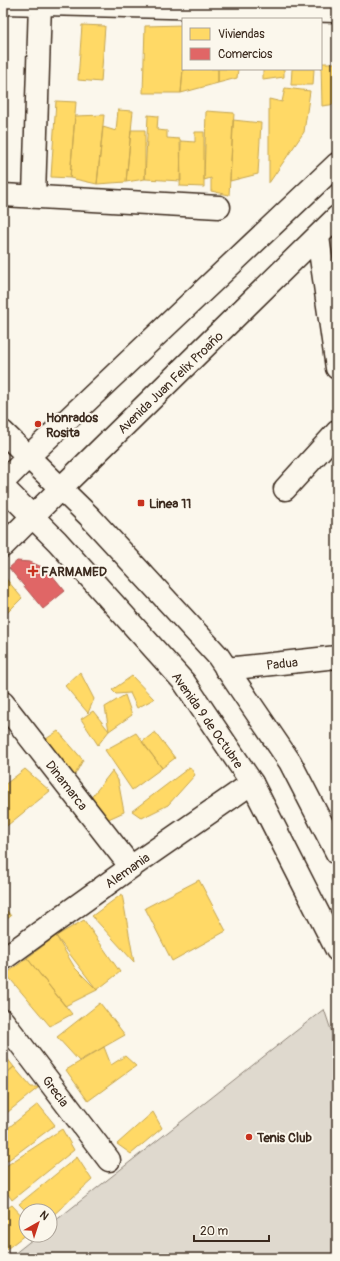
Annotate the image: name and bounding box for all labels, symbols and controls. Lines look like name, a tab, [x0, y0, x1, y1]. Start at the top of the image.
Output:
legend	[182, 18, 322, 70]
text: Viviendas	[218, 27, 265, 42]
text: Comercios	[218, 47, 273, 62]
street label: Avenida Juan Felix Proaño	[115, 328, 227, 437]
place label: Honrados Rosita	[46, 410, 98, 441]
marker: Honrados Rosita	[33, 419, 43, 429]
place label: Linea 11	[149, 496, 191, 512]
marker: Linea 11	[136, 498, 146, 508]
place label: FARMAMED	[41, 564, 107, 580]
marker: FARMAMED	[28, 566, 38, 576]
street label: Padua	[266, 654, 299, 674]
street label: Avenida 9 de Octubre	[168, 669, 247, 772]
street label: Dinamarca	[42, 758, 91, 814]
street label: Alemania	[102, 850, 153, 892]
street label: Grecia	[38, 1073, 72, 1110]
place label: Tenis Club	[256, 1130, 313, 1146]
marker: Tenis Club	[244, 1132, 254, 1142]
north arrow	[18, 1203, 58, 1243]
text: N	[37, 1208, 51, 1223]
scale bar	[194, 1217, 269, 1243]
text: 20 m	[200, 1224, 229, 1239]

